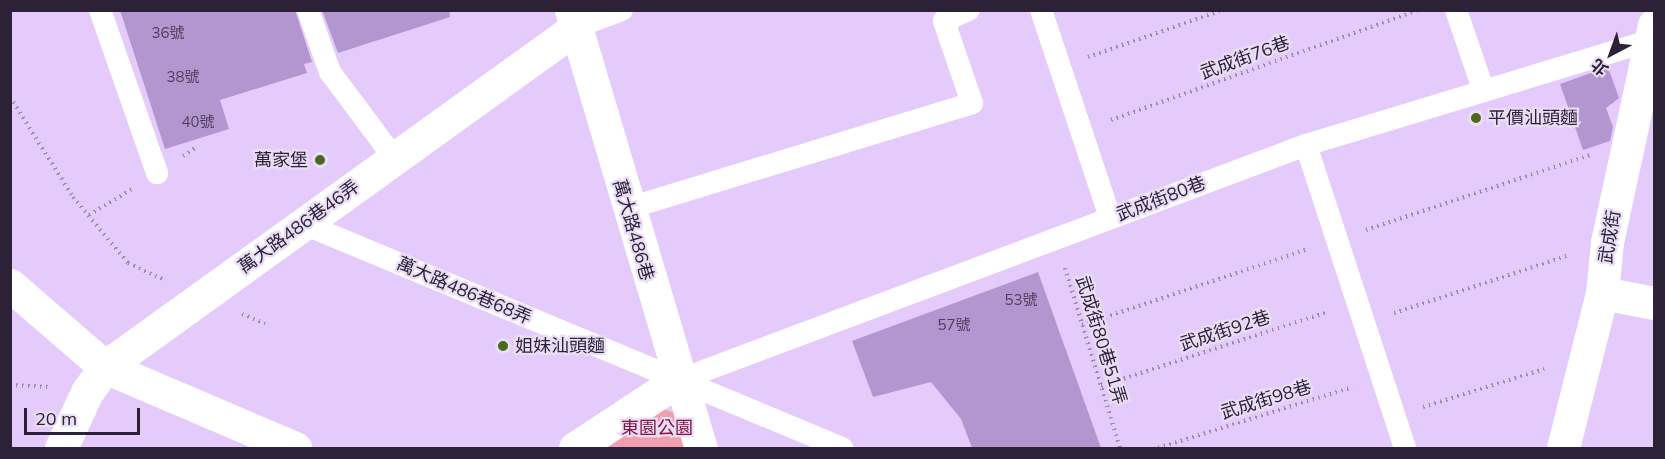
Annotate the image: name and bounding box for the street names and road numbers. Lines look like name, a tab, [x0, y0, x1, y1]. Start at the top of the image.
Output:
street label: 武成街76巷	[1197, 32, 1293, 84]
street label: 武成街80巷	[1113, 172, 1209, 226]
street label: 萬大路486巷46弄	[234, 176, 364, 278]
street label: 萬大路486巷	[608, 177, 658, 283]
street label: 武成街	[1595, 209, 1625, 265]
street label: 萬大路486巷68弄	[394, 253, 534, 329]
street label: 武成街80巷51弄	[1071, 273, 1131, 407]
street label: 武成街92巷	[1177, 306, 1273, 356]
street label: 武成街98巷	[1218, 376, 1314, 424]

